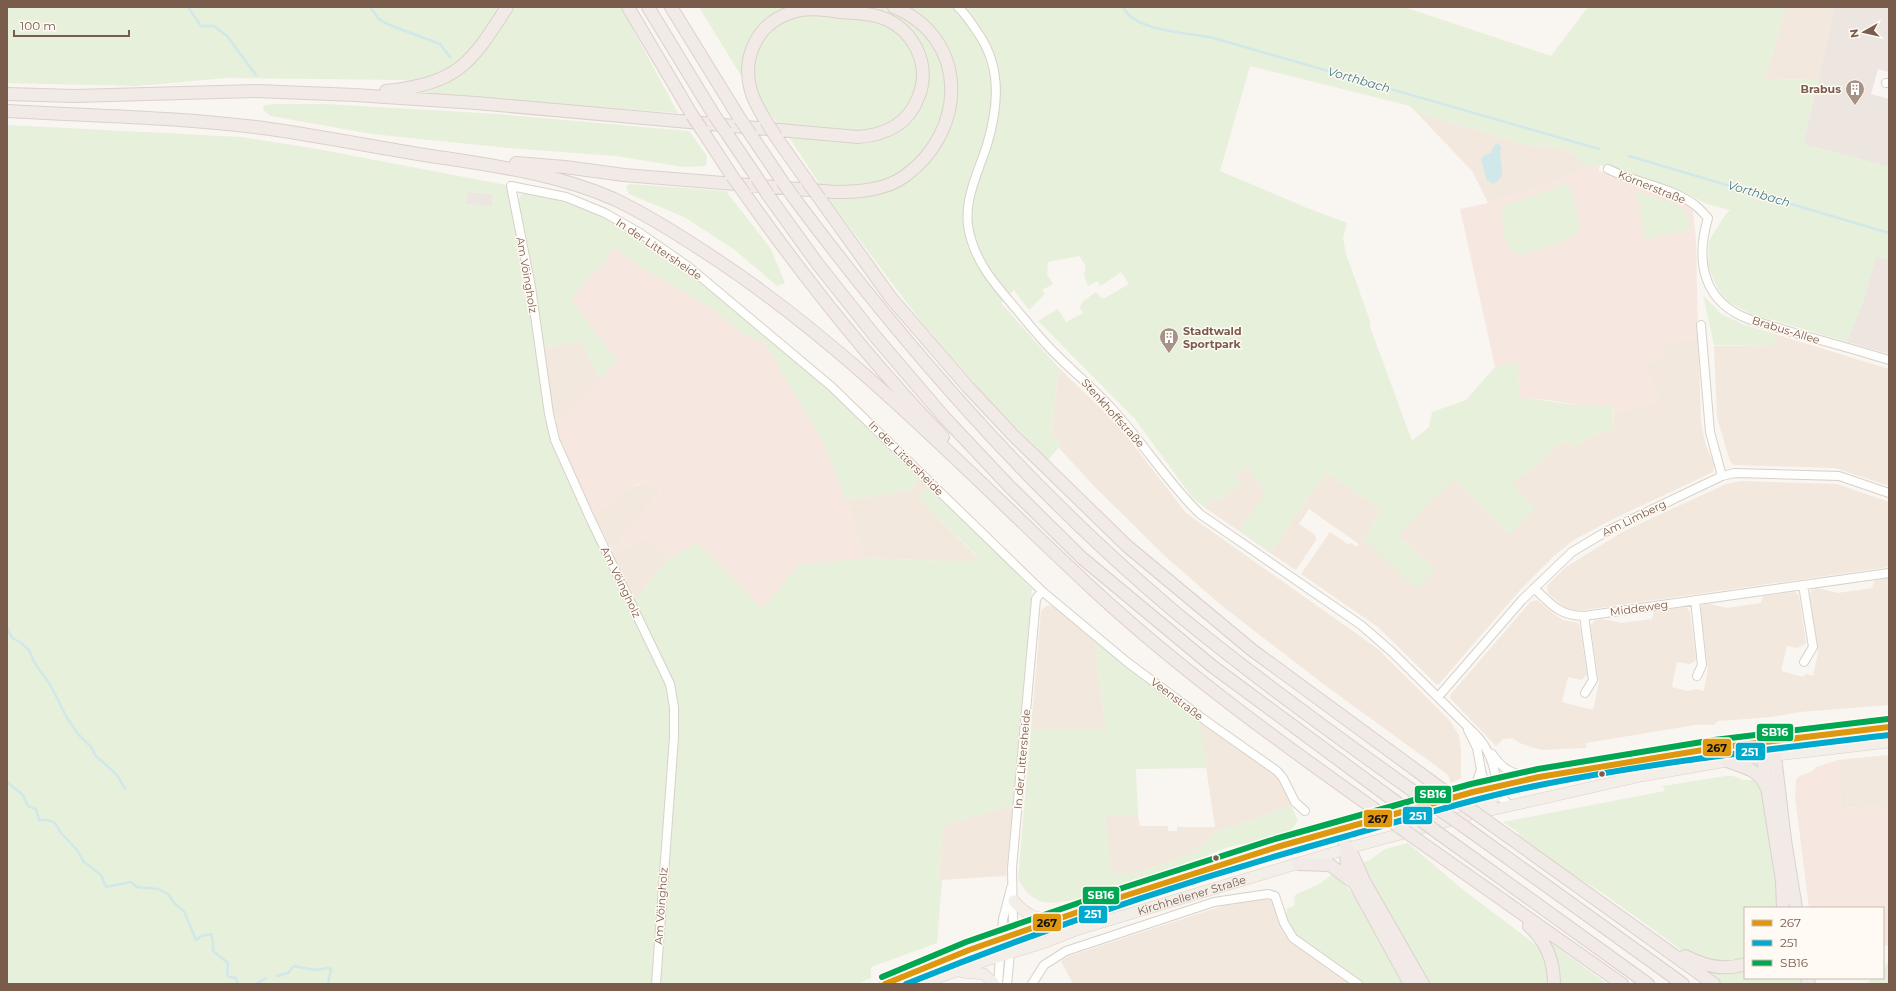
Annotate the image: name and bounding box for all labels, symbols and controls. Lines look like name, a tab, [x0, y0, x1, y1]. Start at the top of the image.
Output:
scale bar	[14, 12, 129, 38]
north arrow	[1844, 12, 1884, 52]
text: 100 m	[20, 18, 56, 33]
text: N	[1847, 28, 1862, 39]
water label: Vorthbach	[1326, 63, 1392, 96]
building icon: Brabus	[1844, 78, 1866, 106]
place label: Brabus	[1800, 82, 1841, 96]
street label: Körnerstraße	[1616, 167, 1688, 207]
water label: Vorthbach	[1726, 177, 1792, 210]
street label: In der Littersheide	[613, 215, 705, 283]
street label: Am Vöingholz	[513, 236, 541, 315]
street label: Brabus-Allee	[1750, 313, 1822, 347]
place label: Stadtwald Sportpark	[1183, 324, 1242, 351]
building icon: Stadtwald Sportpark	[1158, 326, 1180, 354]
street label: Stenkhoffstraße	[1078, 376, 1148, 451]
street label: In der Littersheide	[866, 418, 947, 499]
street label: Am Limberg	[1600, 496, 1668, 540]
street label: Am Vöingholz	[598, 544, 644, 620]
street label: Middeweg	[1609, 597, 1669, 619]
street label: Veenstraße	[1148, 675, 1206, 723]
street label: In der Littersheide	[1011, 708, 1033, 810]
line badge: SB16	[1756, 723, 1794, 742]
text: SB16	[1762, 725, 1788, 739]
line badge: 267	[1702, 738, 1732, 757]
text: 267	[1707, 741, 1727, 755]
line badge: 251	[1735, 742, 1766, 761]
text: 251	[1741, 745, 1759, 759]
unlabelled marker	[1597, 769, 1607, 779]
line badge: SB16	[1414, 785, 1452, 804]
text: SB16	[1420, 787, 1446, 801]
line badge: 251	[1402, 806, 1433, 825]
line badge: 267	[1363, 809, 1393, 828]
text: 251	[1409, 809, 1427, 823]
text: 267	[1368, 812, 1388, 826]
unlabelled marker	[1211, 853, 1221, 863]
street label: Am Vöingholz	[651, 867, 671, 945]
street label: Kirchhellener Straße	[1136, 872, 1248, 918]
line badge: SB16	[1082, 886, 1120, 905]
text: SB16	[1088, 888, 1114, 902]
line badge: 251	[1078, 905, 1108, 924]
text: 251	[1084, 907, 1102, 921]
legend	[1744, 907, 1884, 979]
line badge: 267	[1032, 913, 1062, 932]
text: 267	[1780, 915, 1801, 930]
text: 267	[1037, 916, 1057, 930]
text: 251	[1780, 935, 1798, 950]
text: SB16	[1780, 955, 1808, 970]

